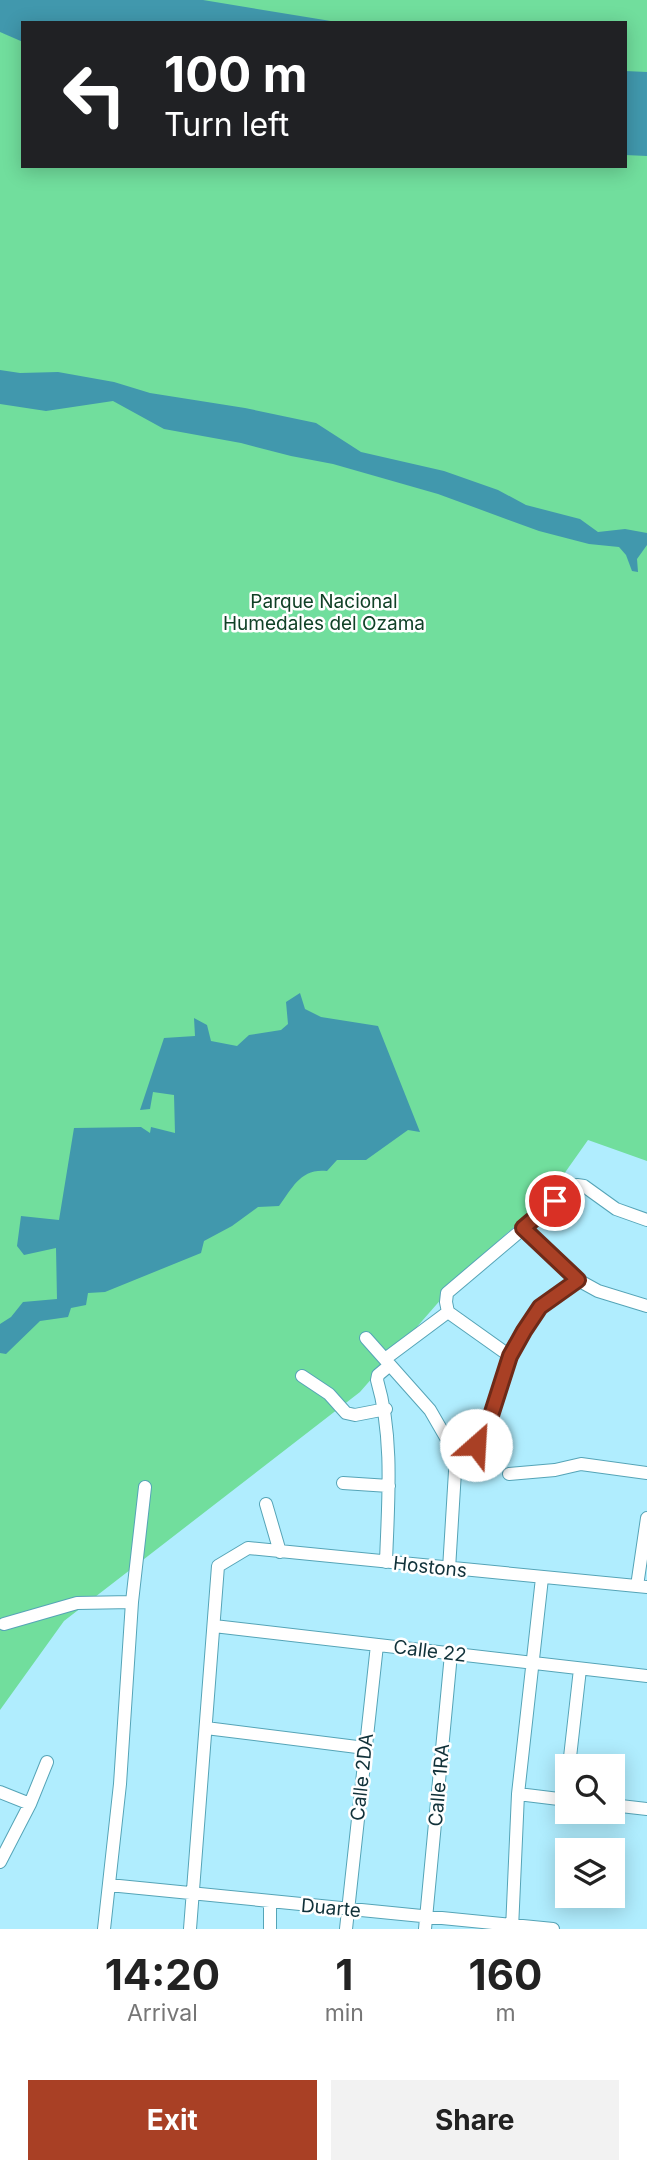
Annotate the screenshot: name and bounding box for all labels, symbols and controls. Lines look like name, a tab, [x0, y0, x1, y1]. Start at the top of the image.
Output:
text: 100 m	[164, 45, 308, 104]
icon: left	[49, 49, 140, 140]
text: Turn left	[164, 105, 289, 144]
park label: Parque Nacional Humedales del Ozama	[223, 590, 425, 635]
pin	[525, 1171, 585, 1231]
icon: arrive	[536, 1182, 574, 1220]
position arrow	[439, 1408, 513, 1482]
street label: Hostons	[392, 1552, 468, 1582]
street label: Calle 22	[392, 1635, 468, 1667]
street label: Calle 2DA	[346, 1732, 378, 1822]
street label: Calle 1RA	[424, 1743, 454, 1827]
map controls	[555, 1754, 625, 1908]
button: search	[555, 1754, 625, 1824]
button: layers	[555, 1838, 625, 1908]
street label: Duarte	[300, 1894, 362, 1922]
text: 14:20	[105, 1949, 220, 2000]
text: 1	[335, 1949, 353, 2000]
text: 160	[469, 1949, 542, 2000]
text: Arrival	[127, 1999, 198, 2027]
text: min	[325, 1999, 364, 2027]
text: m	[495, 1999, 516, 2027]
button: Exit	[28, 2080, 317, 2160]
button: Share	[331, 2080, 619, 2160]

